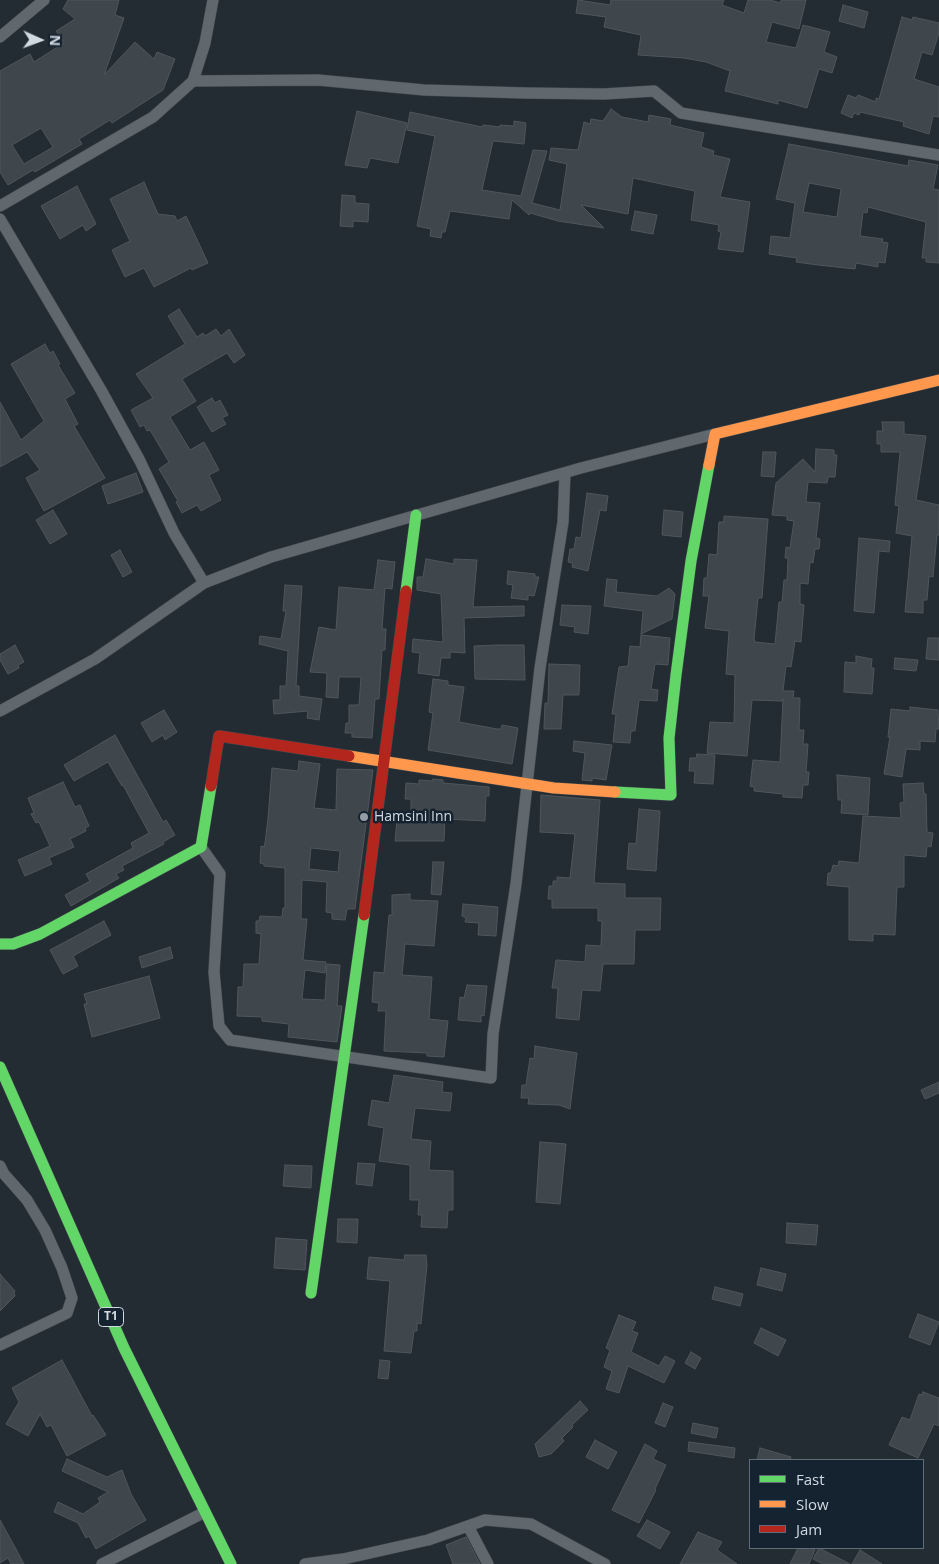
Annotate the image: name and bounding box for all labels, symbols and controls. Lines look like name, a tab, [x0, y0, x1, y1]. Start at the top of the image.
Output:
north arrow	[15, 15, 65, 65]
text: N	[46, 35, 65, 47]
place label: Hamsini Inn	[374, 809, 452, 825]
marker: Hamsini Inn	[358, 811, 370, 823]
road number: T1	[98, 1308, 124, 1326]
legend	[749, 1459, 924, 1549]
text: Fast	[796, 1469, 825, 1489]
text: Slow	[796, 1494, 829, 1514]
text: Jam	[796, 1519, 822, 1539]

